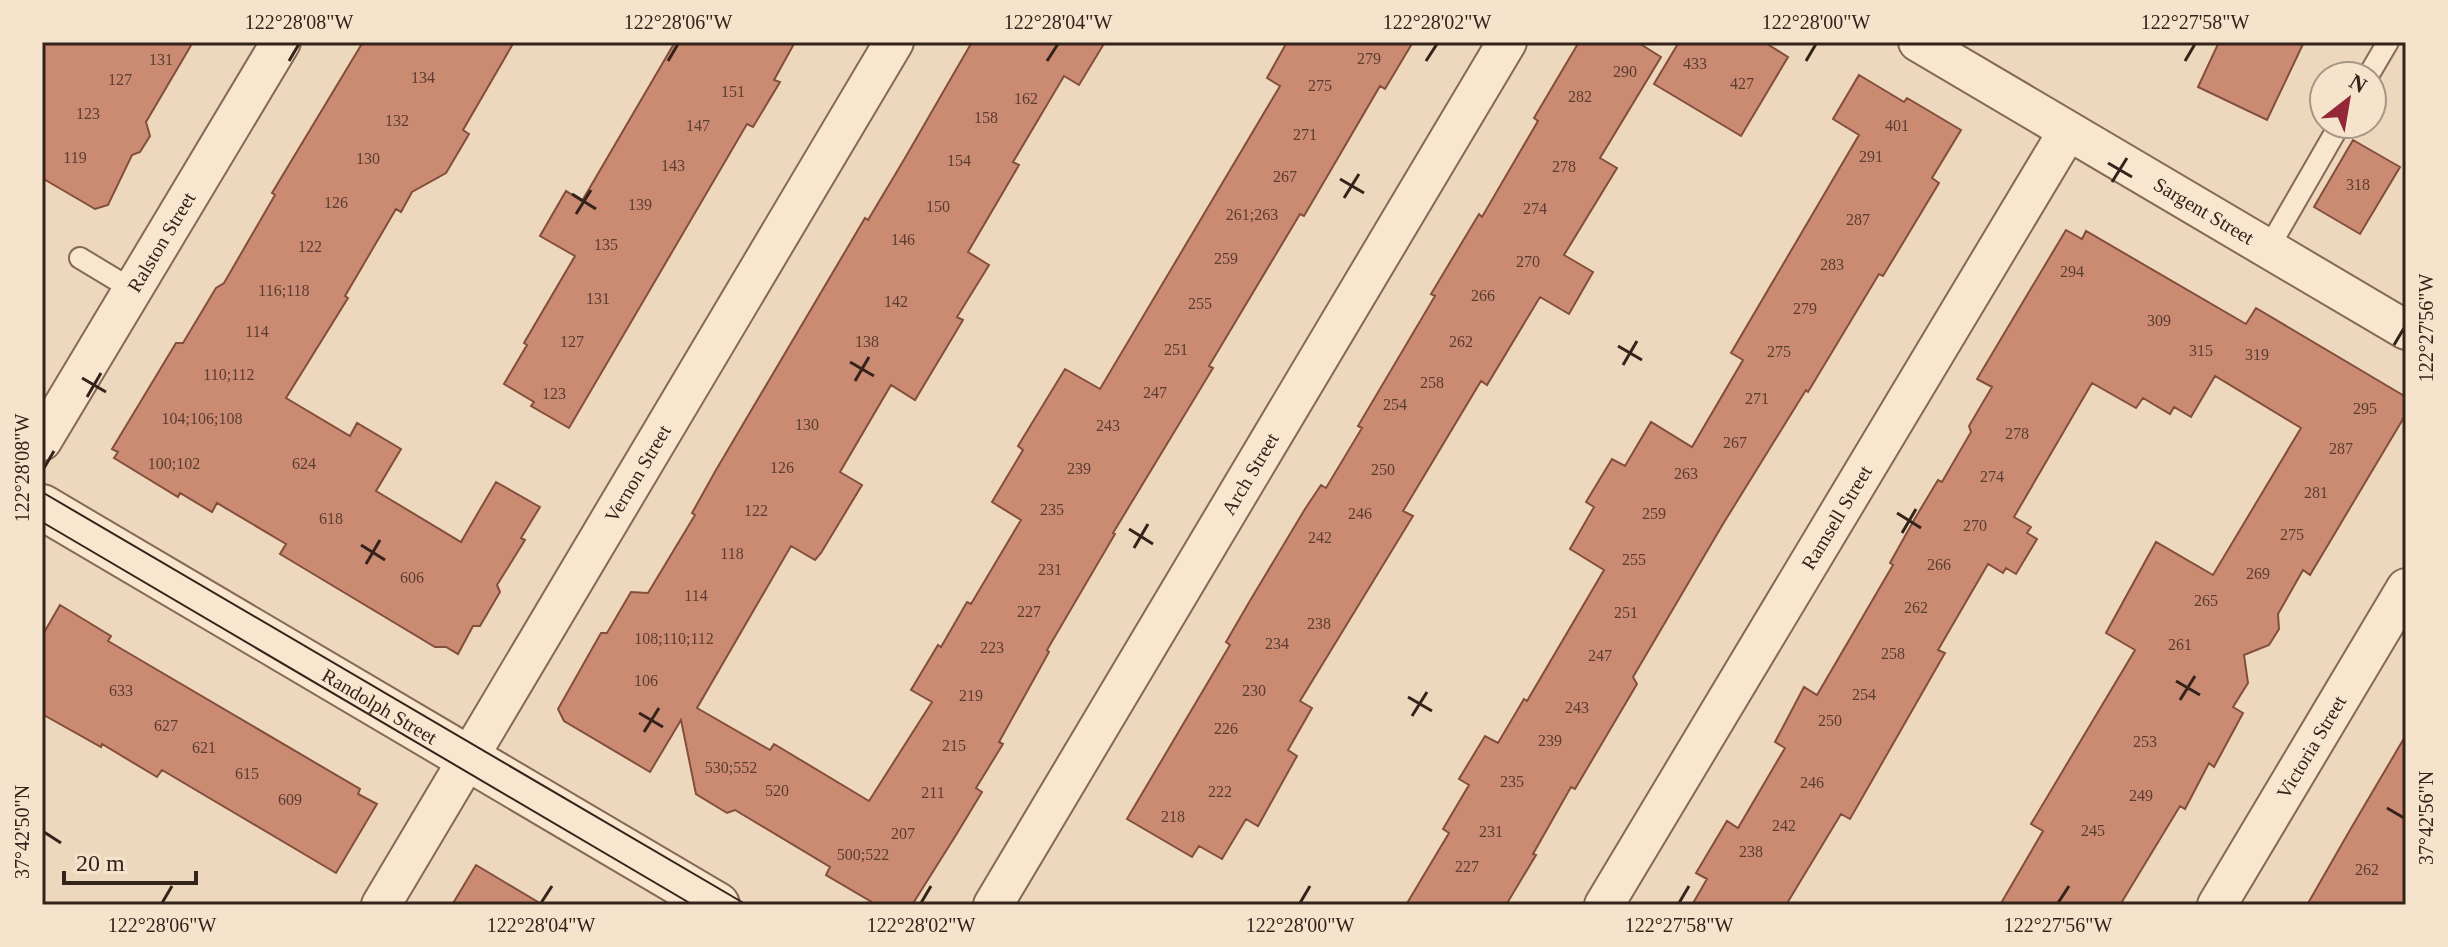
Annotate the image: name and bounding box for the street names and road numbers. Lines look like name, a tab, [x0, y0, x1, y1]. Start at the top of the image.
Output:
street label: Sargent Street	[2150, 173, 2258, 249]
street label: Ralston Street	[123, 188, 200, 296]
street label: Vernon Street	[600, 420, 675, 526]
street label: Arch Street	[1217, 428, 1283, 519]
street label: Ramsell Street	[1797, 461, 1876, 573]
street label: Randolph Street	[318, 664, 441, 749]
street label: Victoria Street	[2272, 691, 2351, 802]

